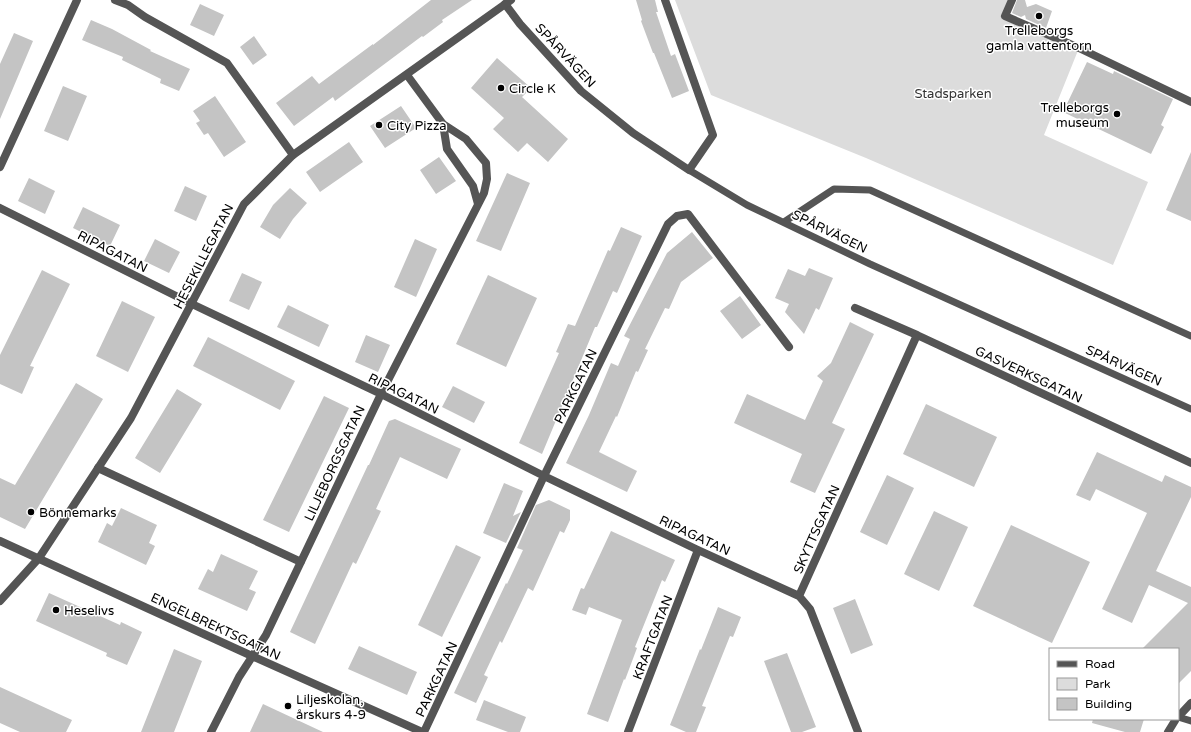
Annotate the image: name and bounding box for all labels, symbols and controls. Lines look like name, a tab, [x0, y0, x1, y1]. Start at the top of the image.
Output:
marker: Trelleborgs gamla vattentorn	[1034, 11, 1044, 21]
street label: SPÅRVÄGEN	[532, 20, 600, 91]
place label: Trelleborgs gamla vattentorn	[986, 23, 1092, 54]
place label: Circle K	[509, 81, 556, 97]
marker: Circle K	[496, 83, 506, 93]
park label: Stadsparken	[914, 86, 992, 102]
place label: Trelleborgs museum	[1041, 100, 1109, 131]
marker: Trelleborgs museum	[1112, 109, 1122, 119]
place label: City Pizza	[387, 118, 447, 134]
marker: City Pizza	[374, 120, 384, 130]
street label: HESEKILLEGATAN	[170, 201, 237, 312]
street label: SPÅRVÄGEN	[789, 206, 870, 257]
street label: RIPAGATAN	[75, 227, 150, 276]
street label: SPÅRVÄGEN	[1083, 341, 1165, 390]
street label: GASVERKSGATAN	[972, 343, 1085, 407]
street label: PARKGATAN	[551, 346, 601, 427]
street label: RIPAGATAN	[366, 370, 442, 418]
street label: LILJEBORGSGATAN	[301, 403, 369, 524]
street label: SKYTTSGATAN	[790, 483, 844, 576]
place label: Bönnemarks	[39, 505, 117, 521]
marker: Bönnemarks	[26, 507, 36, 517]
street label: RIPAGATAN	[656, 512, 733, 559]
street label: ENGELBREKTSGATAN	[148, 590, 283, 664]
street label: KRAFTGATAN	[629, 593, 676, 682]
place label: Heselivs	[64, 603, 114, 619]
marker: Heselivs	[51, 605, 61, 615]
street label: PARKGATAN	[412, 639, 461, 720]
legend	[1049, 648, 1179, 720]
text: Road	[1085, 657, 1115, 671]
text: Park	[1085, 677, 1111, 691]
place label: Liljeskolan, årskurs 4-9	[296, 692, 366, 723]
text: Building	[1085, 697, 1132, 711]
marker: Liljeskolan, årskurs 4-9	[283, 701, 293, 711]

